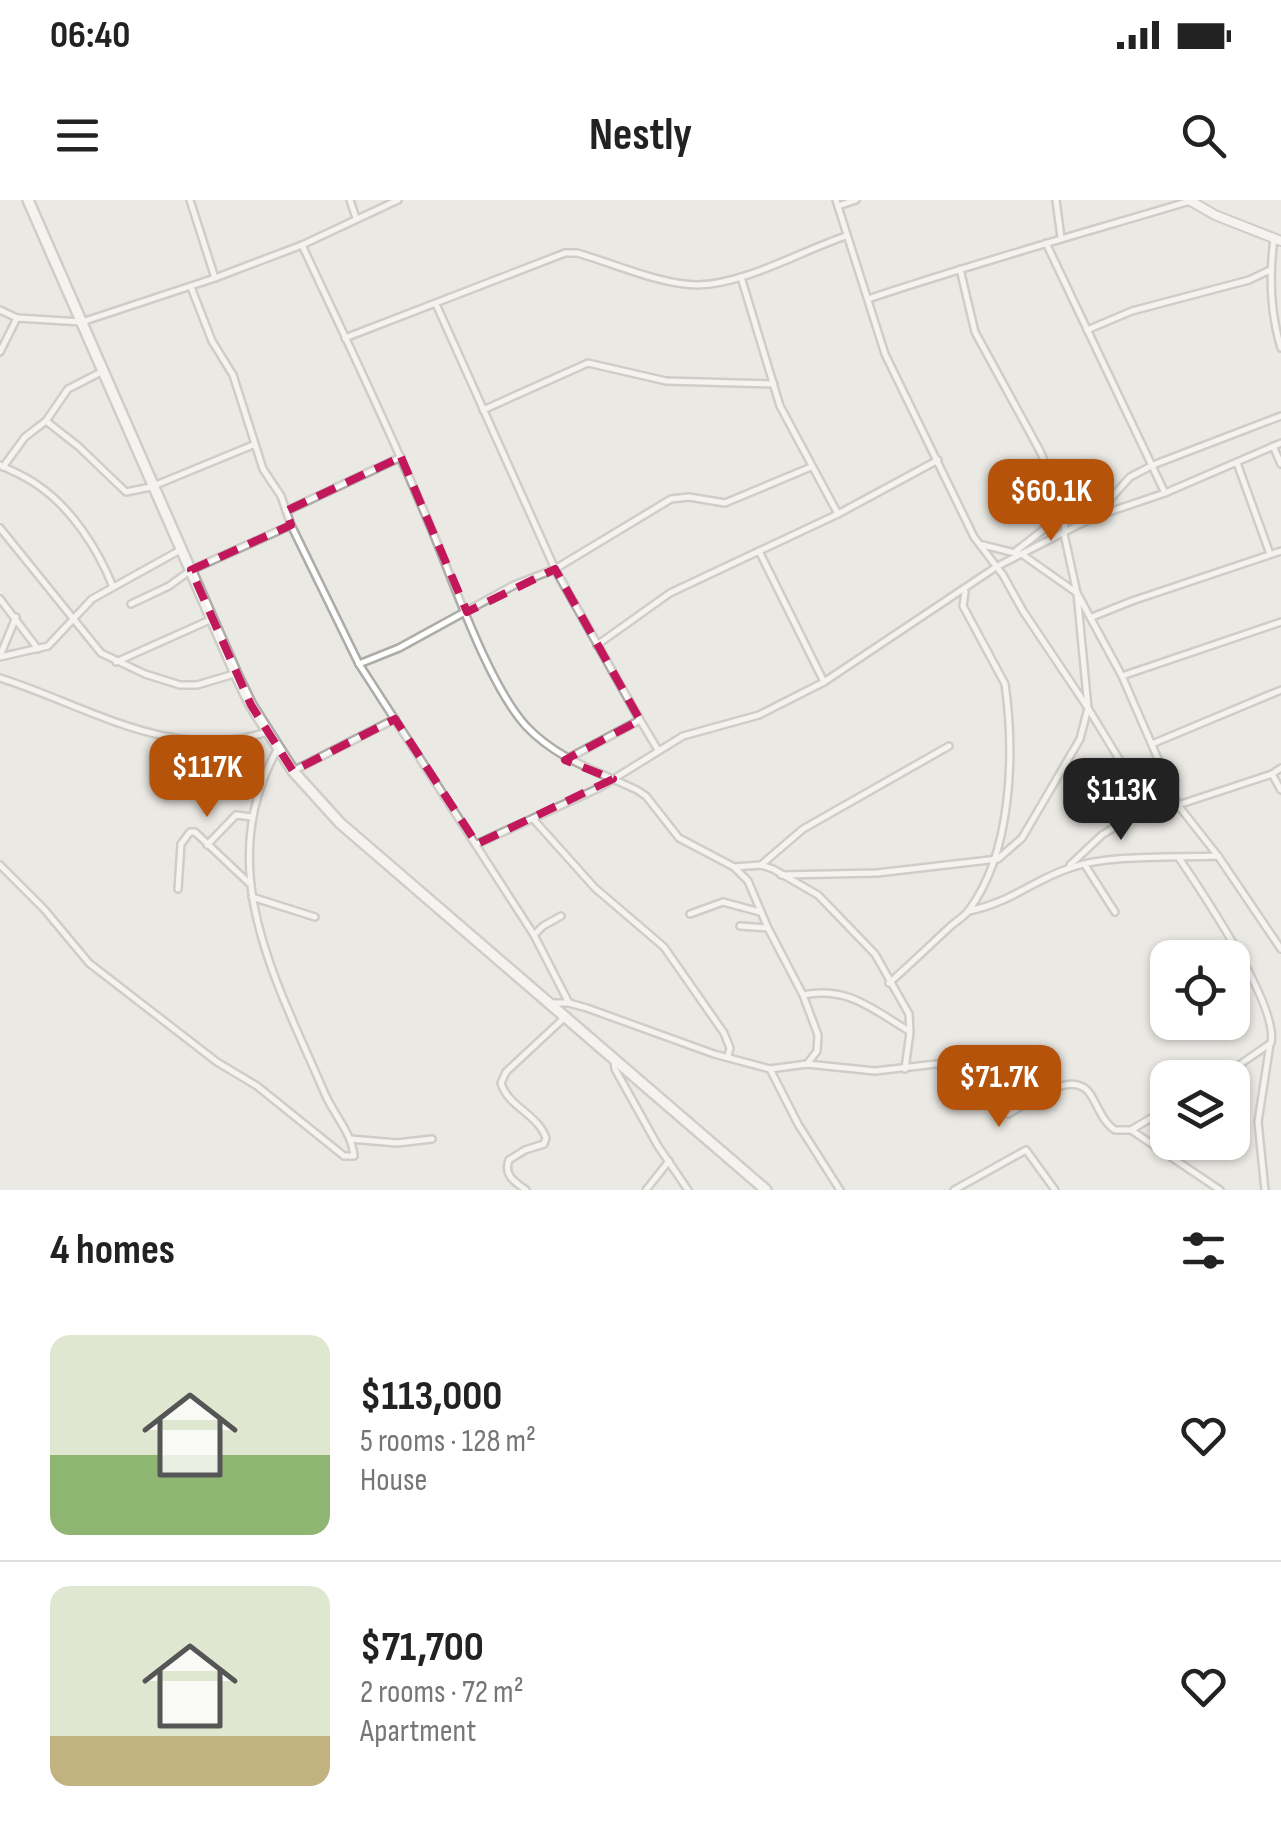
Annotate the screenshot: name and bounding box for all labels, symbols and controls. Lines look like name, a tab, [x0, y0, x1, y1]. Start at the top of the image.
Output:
text: 06:40	[50, 13, 130, 58]
icon: menu	[50, 108, 105, 163]
text: Nestly	[589, 108, 692, 163]
icon: search	[1176, 108, 1231, 163]
pin: $60.1K	[970, 459, 1132, 544]
text: $60.1K	[1010, 472, 1092, 511]
pin: $117K	[137, 735, 277, 820]
text: $117K	[171, 748, 243, 787]
pin: $113K	[1051, 758, 1191, 843]
text: $113K	[1085, 771, 1157, 810]
map controls	[1150, 940, 1250, 1160]
button: locate	[1150, 940, 1250, 1040]
pin: $71.7K	[918, 1045, 1080, 1130]
text: $71.7K	[959, 1058, 1039, 1097]
button: layers	[1150, 1060, 1250, 1160]
icon: filters	[1176, 1223, 1231, 1278]
text: 4 homes	[50, 1225, 175, 1276]
text: $113,000	[360, 1371, 502, 1422]
icon: home	[130, 1375, 250, 1495]
icon: heart	[1176, 1408, 1231, 1463]
text: 5 rooms · 128 m²	[360, 1422, 536, 1461]
text: House	[360, 1461, 427, 1500]
text: $71,700	[360, 1622, 484, 1673]
icon: home	[130, 1626, 250, 1746]
icon: heart	[1176, 1659, 1231, 1714]
text: 2 rooms · 72 m²	[360, 1673, 524, 1712]
text: Apartment	[360, 1712, 476, 1751]

